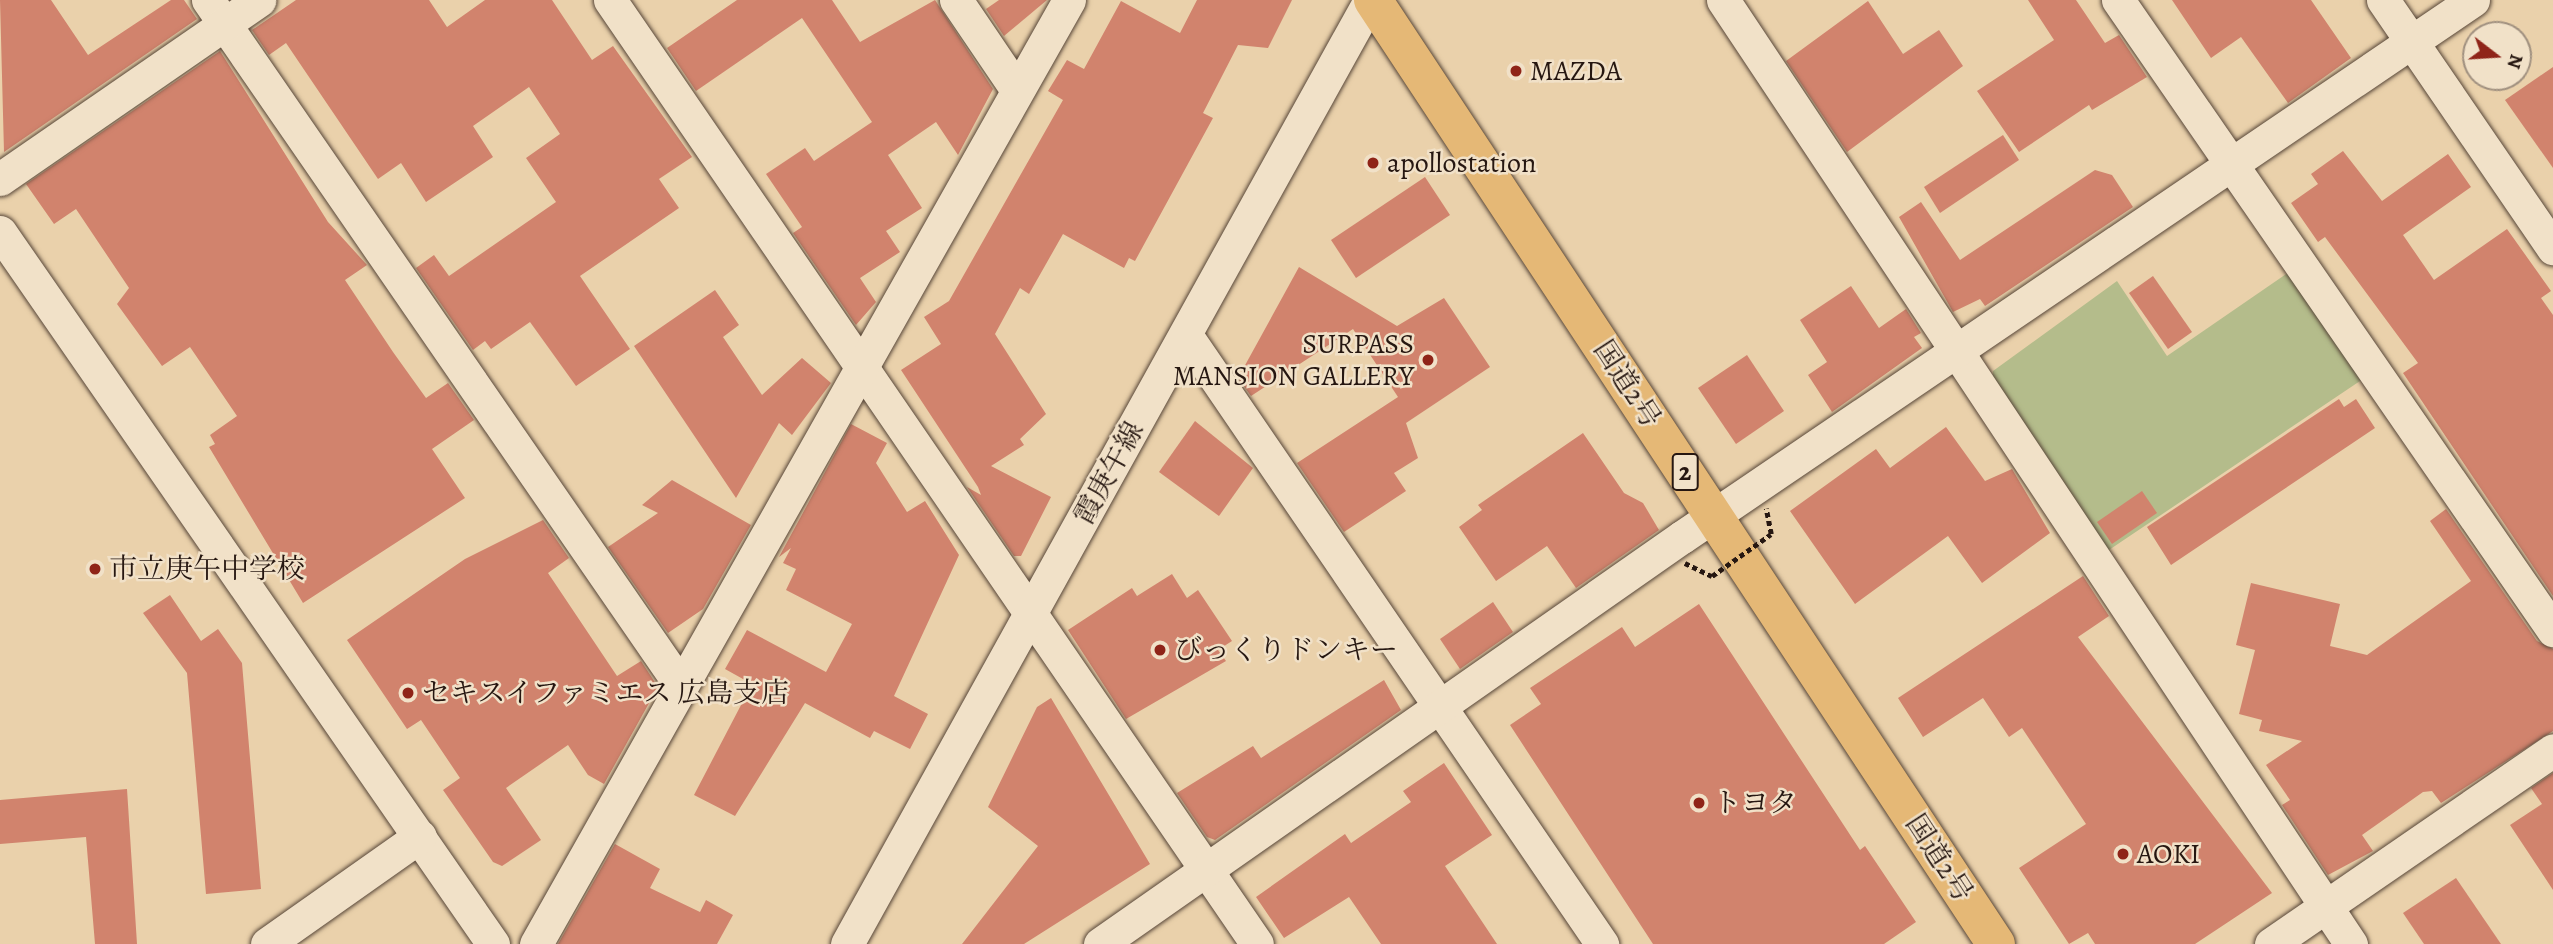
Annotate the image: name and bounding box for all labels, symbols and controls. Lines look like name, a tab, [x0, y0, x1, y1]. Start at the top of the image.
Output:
north arrow	[2462, 21, 2532, 91]
text: N	[2501, 51, 2530, 72]
place label: MAZDA	[1530, 54, 1622, 88]
marker: MAZDA	[1508, 63, 1524, 79]
place label: apollostation	[1387, 146, 1536, 180]
marker: apollostation	[1365, 155, 1381, 171]
place label: SURPASS MANSION GALLERY	[1173, 327, 1414, 393]
street label: 国道2号	[1586, 334, 1668, 434]
marker: SURPASS MANSION GALLERY	[1420, 352, 1436, 368]
street label: 霞庚午線	[1067, 416, 1151, 530]
road number: 2	[1671, 450, 1699, 494]
place label: 市立庚午中学校	[109, 552, 305, 586]
marker: 市立庚午中学校	[87, 561, 103, 577]
place label: びっくりドンキー	[1174, 633, 1398, 667]
marker: びっくりドンキー	[1152, 642, 1168, 658]
place label: セキスイファミエス 広島支店	[422, 676, 792, 710]
marker: セキスイファミエス 広島支店	[400, 685, 416, 701]
place label: トヨタ	[1713, 786, 1797, 820]
marker: トヨタ	[1691, 795, 1707, 811]
street label: 国道2号	[1898, 808, 1980, 908]
place label: AOKI	[2137, 837, 2200, 871]
marker: AOKI	[2115, 846, 2131, 862]

